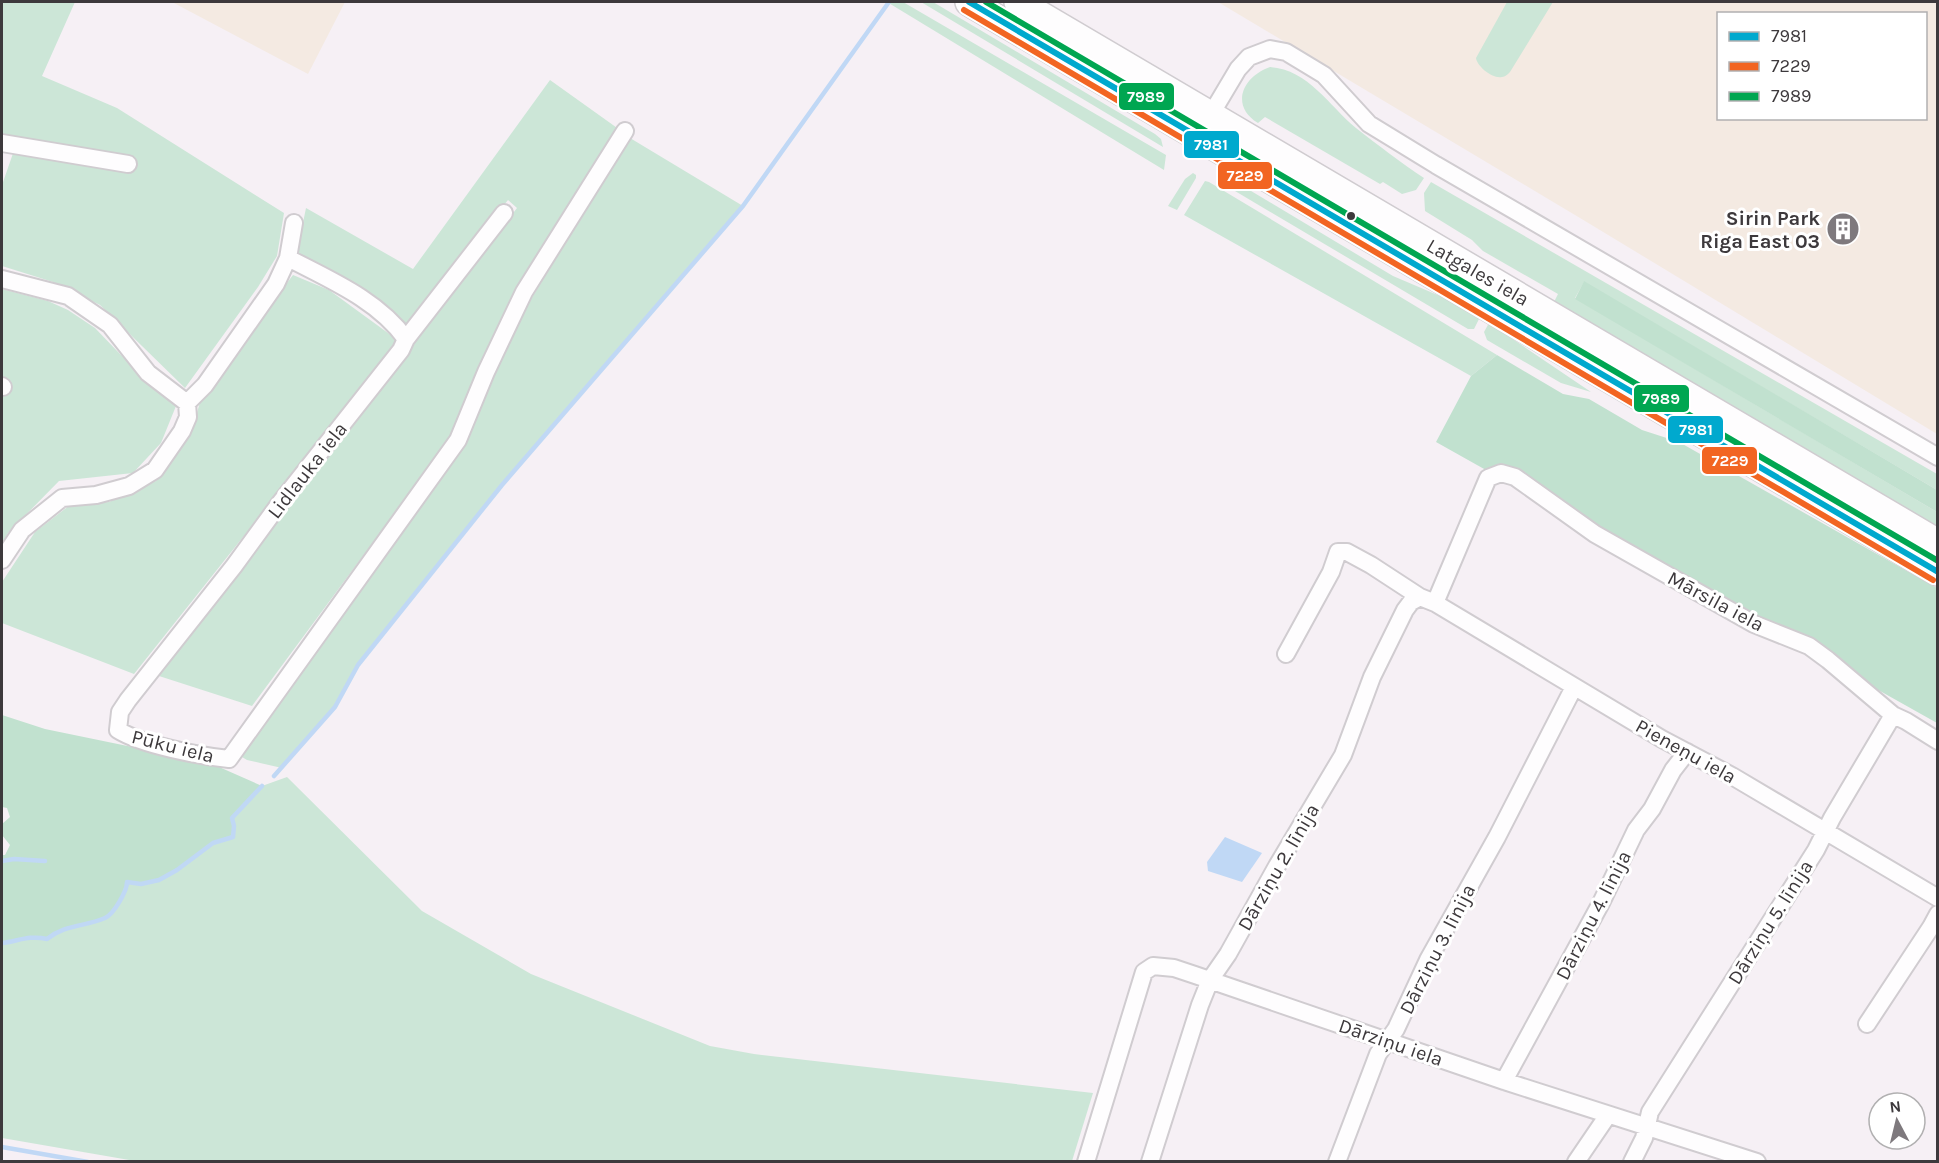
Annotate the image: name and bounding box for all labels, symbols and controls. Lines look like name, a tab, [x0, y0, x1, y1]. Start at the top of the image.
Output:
legend	[1717, 12, 1927, 120]
text: 7981	[1771, 25, 1807, 47]
text: 7229	[1771, 55, 1811, 77]
line badge: 7989	[1118, 82, 1175, 111]
text: 7989	[1771, 85, 1811, 107]
text: 7989	[1127, 87, 1165, 106]
line badge: 7981	[1183, 130, 1240, 159]
text: 7981	[1194, 135, 1228, 154]
line badge: 7229	[1217, 161, 1273, 190]
text: 7229	[1226, 166, 1264, 185]
place label: Sirin Park Riga East 03	[1700, 207, 1820, 253]
unlabelled marker	[1345, 210, 1357, 222]
building icon: Sirin Park Riga East 03	[1825, 211, 1861, 247]
street label: Latgales iela	[1423, 234, 1533, 311]
line badge: 7989	[1633, 384, 1690, 413]
text: 7989	[1642, 389, 1680, 408]
line badge: 7981	[1667, 415, 1724, 444]
street label: Lidlauka iela	[263, 418, 352, 523]
text: 7981	[1679, 420, 1713, 439]
line badge: 7229	[1701, 446, 1758, 475]
text: 7229	[1711, 451, 1749, 470]
street label: Mārsila iela	[1664, 566, 1768, 636]
street label: Pieneņu iela	[1631, 714, 1740, 789]
street label: Pūku iela	[129, 725, 216, 768]
street label: Dārziņu 2. līnija	[1233, 800, 1324, 935]
street label: Dārziņu 4. līnija	[1551, 847, 1636, 984]
street label: Dārziņu 5. līnija	[1723, 856, 1818, 989]
street label: Dārziņu 3. līnija	[1395, 880, 1480, 1018]
street label: Dārziņu iela	[1336, 1014, 1446, 1071]
north arrow	[1867, 1091, 1927, 1151]
text: N	[1888, 1096, 1902, 1117]

